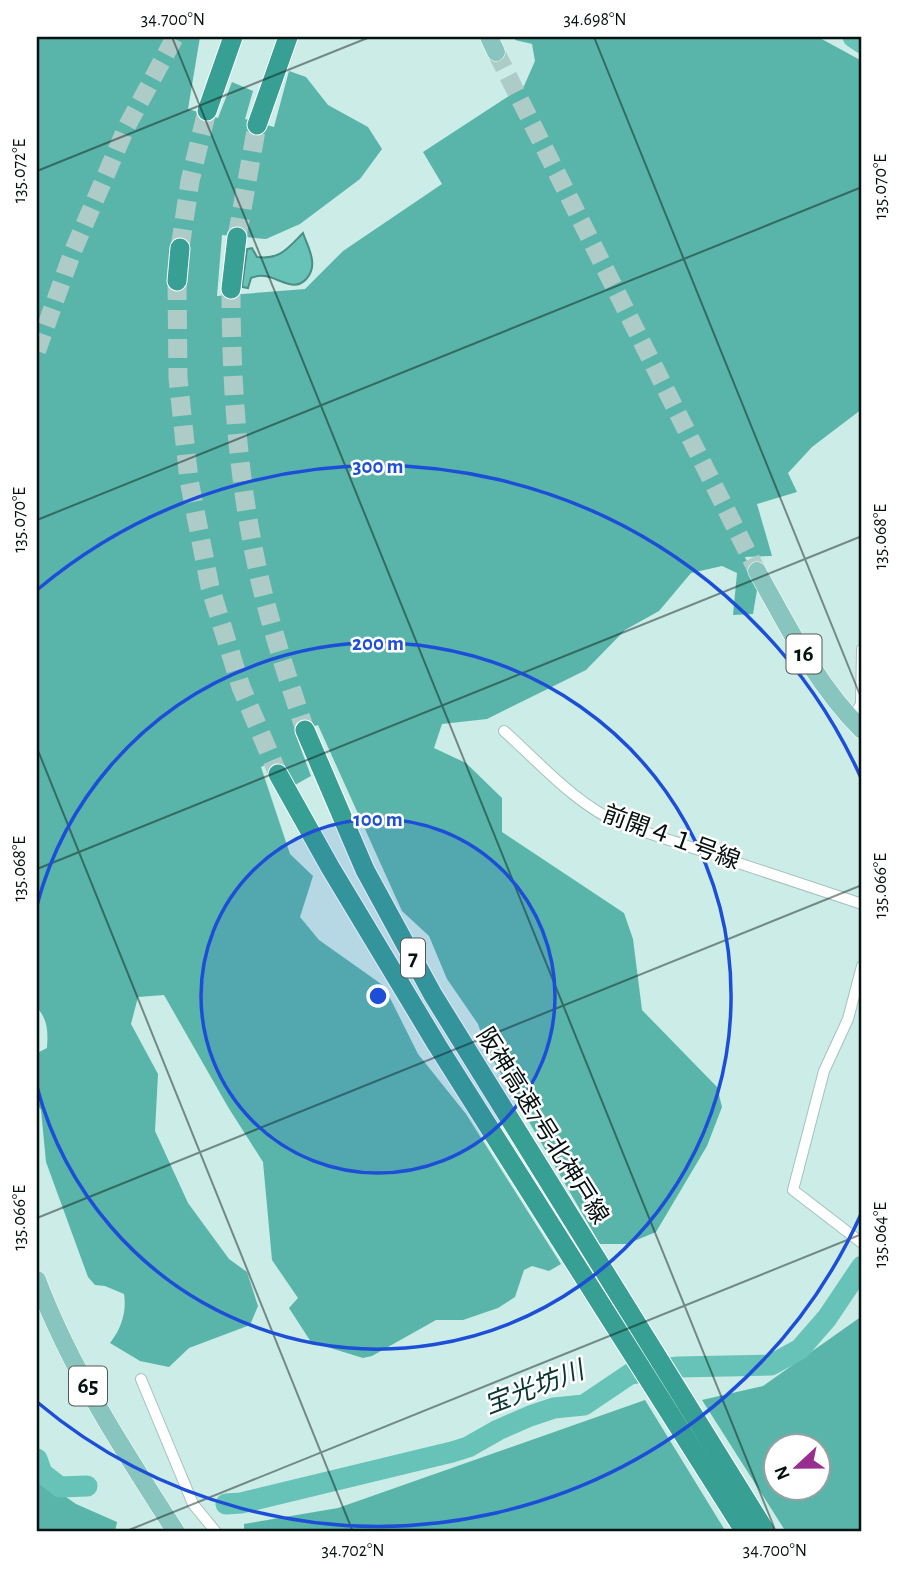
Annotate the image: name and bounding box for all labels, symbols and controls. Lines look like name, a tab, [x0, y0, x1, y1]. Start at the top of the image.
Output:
text: 34.700°N	[141, 11, 205, 29]
text: 34.698°N	[563, 11, 627, 29]
text: 135.072°E	[11, 138, 29, 203]
text: 135.070°E	[872, 154, 890, 220]
text: 300 m	[352, 456, 404, 477]
text: 135.070°E	[11, 487, 29, 553]
text: 135.068°E	[872, 504, 890, 570]
text: 200 m	[352, 633, 404, 654]
road number: 16	[786, 634, 822, 674]
street label: 前開４１号線	[599, 800, 743, 874]
text: 100 m	[353, 809, 403, 830]
text: 135.068°E	[11, 836, 29, 902]
text: 135.066°E	[872, 853, 890, 919]
road number: 7	[401, 939, 425, 978]
centre of rings	[366, 984, 390, 1008]
street label: 阪神高速7号北神戸線	[472, 1023, 614, 1228]
text: 135.066°E	[11, 1185, 29, 1251]
text: 135.064°E	[872, 1202, 890, 1268]
water label: 宝光坊川	[480, 1355, 590, 1419]
road number: 65	[69, 1366, 107, 1406]
north arrow	[762, 1432, 832, 1502]
text: N	[771, 1463, 794, 1482]
text: 34.702°N	[322, 1542, 384, 1560]
text: 34.700°N	[743, 1542, 807, 1560]

